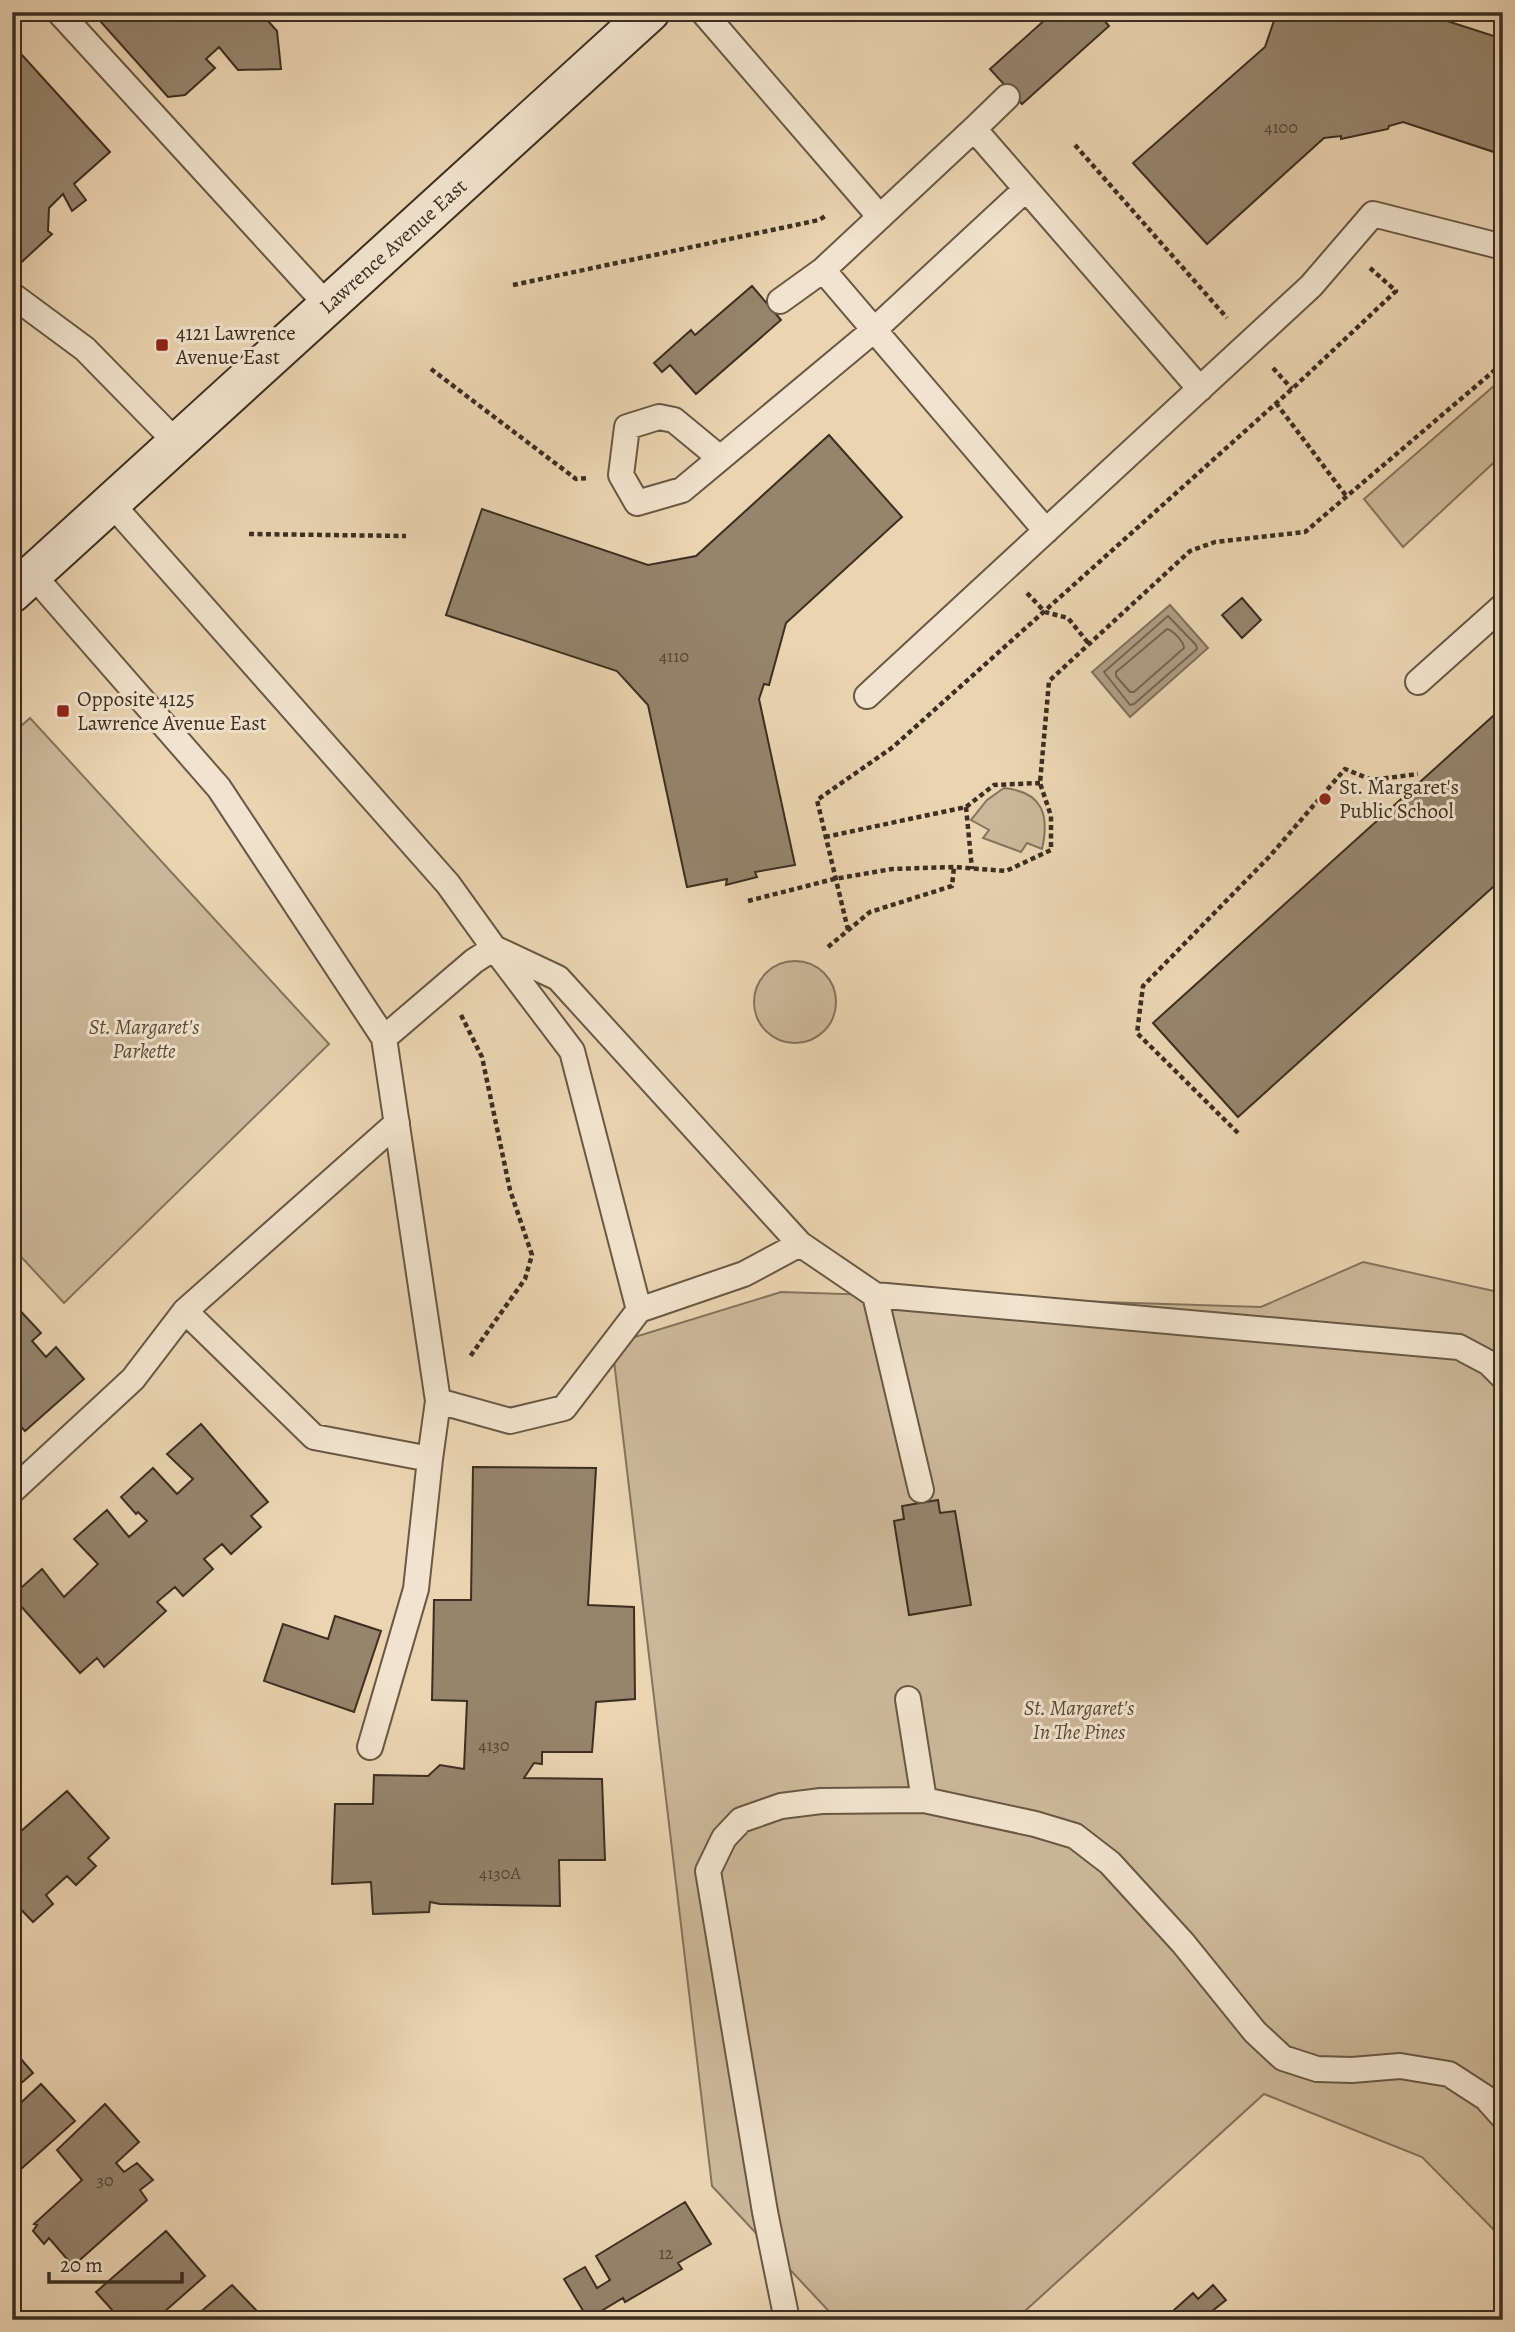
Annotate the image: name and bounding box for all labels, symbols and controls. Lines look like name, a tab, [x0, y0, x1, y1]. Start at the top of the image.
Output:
house number: 4100	[1264, 115, 1298, 139]
street label: Lawrence Avenue East	[313, 172, 473, 320]
place label: 4121 Lawrence Avenue East	[175, 319, 296, 371]
marker: 4121 Lawrence Avenue East	[154, 337, 170, 353]
house number: 4110	[659, 644, 689, 668]
place label: Opposite 4125 Lawrence Avenue East	[77, 685, 267, 737]
marker: Opposite 4125 Lawrence Avenue East	[55, 703, 71, 719]
place label: St. Margaret's Public School	[1339, 773, 1459, 825]
marker: St. Margaret's Public School	[1317, 791, 1333, 807]
park label: St. Margaret's Parkette	[89, 1013, 199, 1065]
park label: St. Margaret's In The Pines	[1024, 1694, 1134, 1746]
house number: 4130	[478, 1733, 510, 1757]
house number: 4130A	[479, 1861, 521, 1885]
house number: 30	[96, 2168, 114, 2192]
scale bar	[49, 2241, 182, 2285]
house number: 12	[659, 2241, 674, 2265]
text: 20 m	[60, 2251, 103, 2279]

